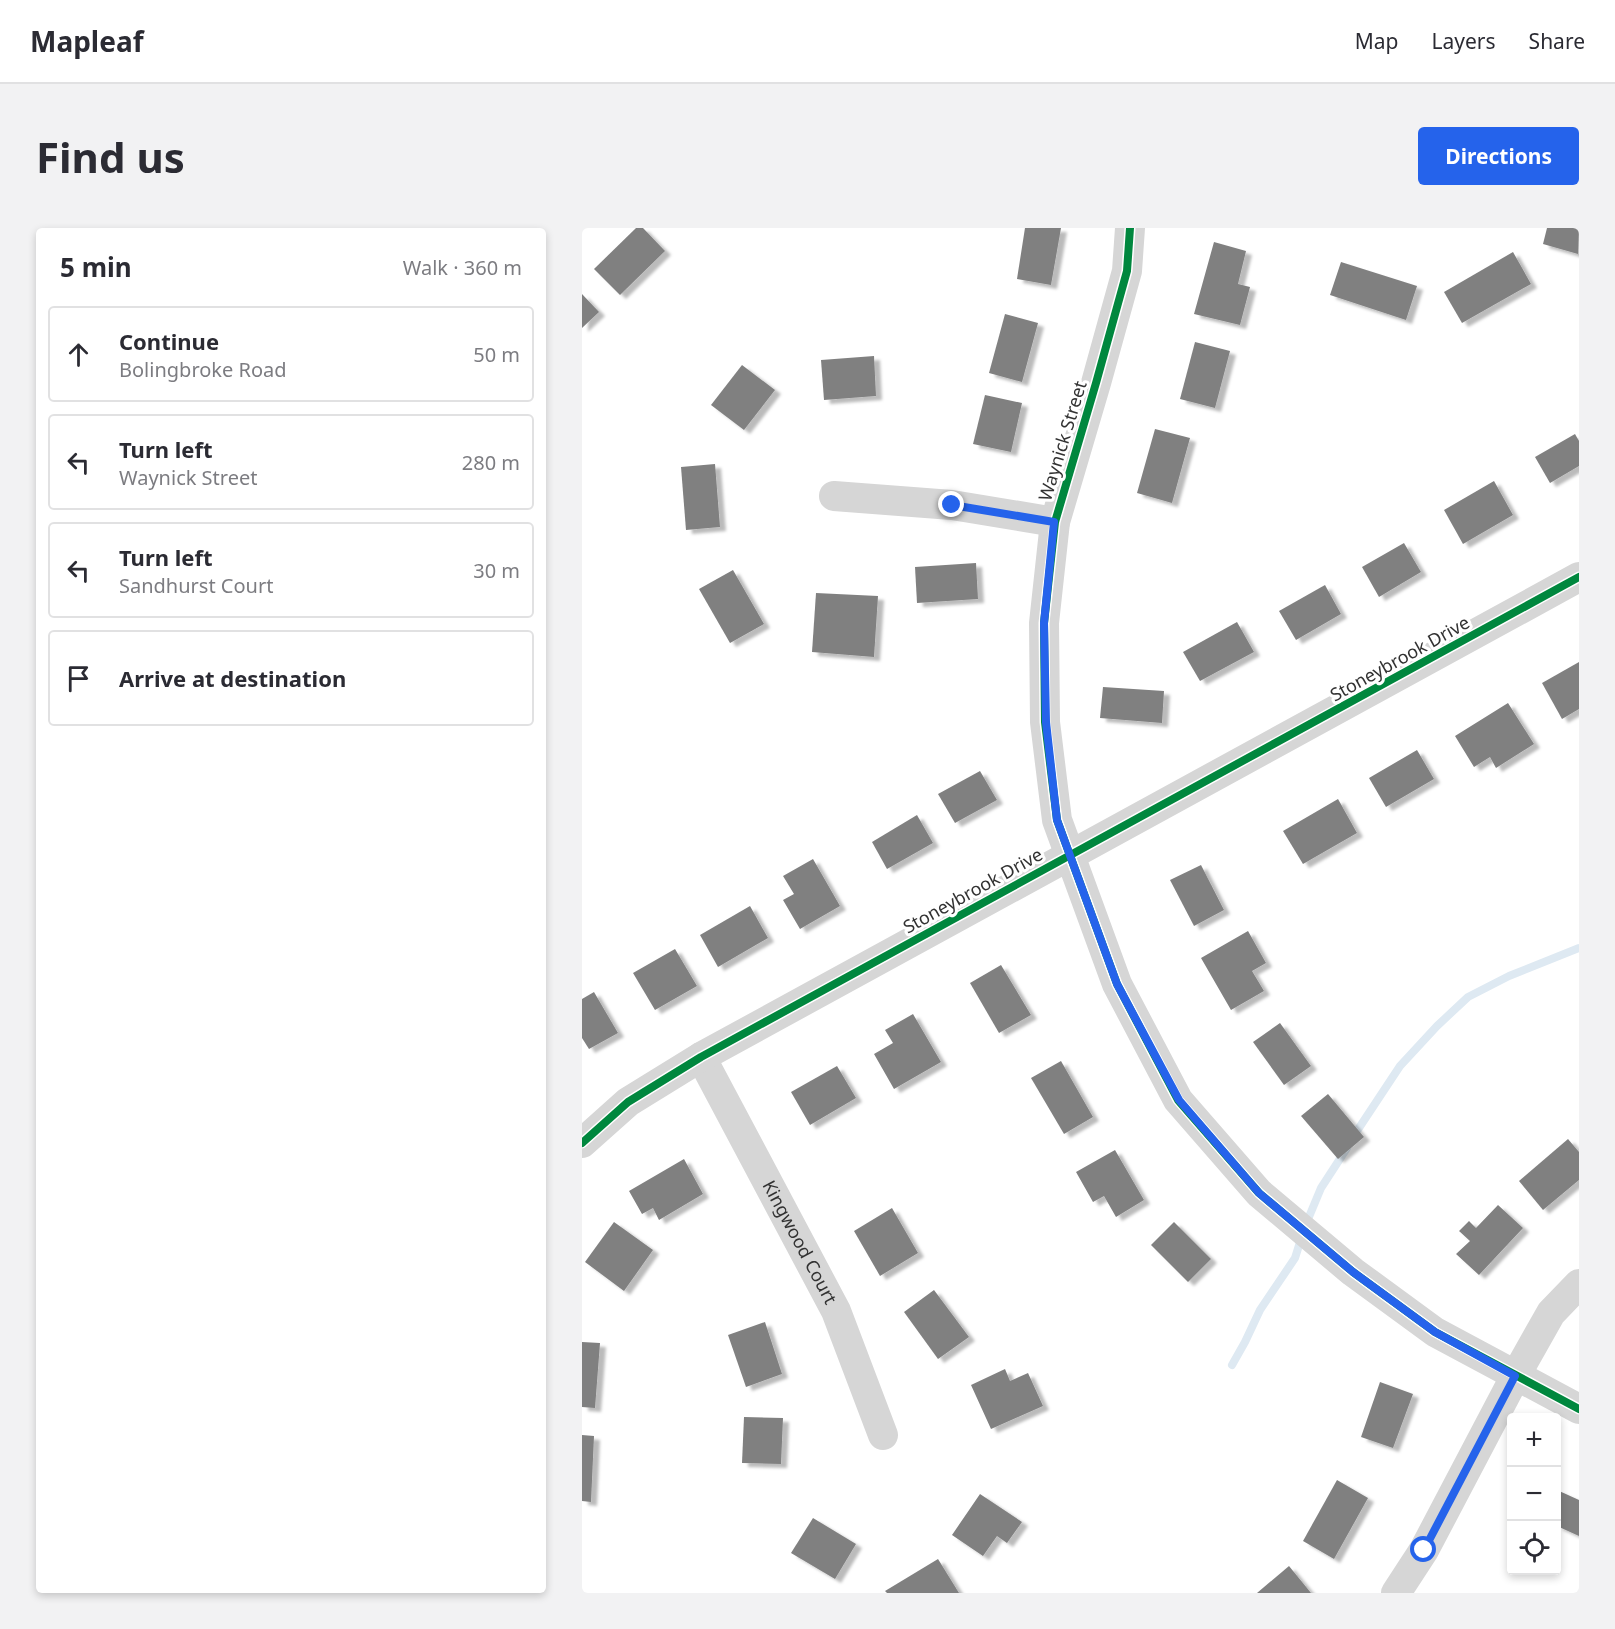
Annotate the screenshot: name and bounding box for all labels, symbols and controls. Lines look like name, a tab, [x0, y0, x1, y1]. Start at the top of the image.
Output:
text: Mapleaf	[30, 22, 144, 60]
text: Map	[1355, 27, 1399, 55]
text: Layers	[1432, 27, 1496, 55]
text: Share	[1529, 27, 1585, 55]
button: Directions	[1418, 127, 1579, 185]
text: Find us	[36, 128, 185, 185]
text: 5 min	[60, 249, 132, 285]
text: Walk · 360 m	[403, 254, 522, 281]
text: Continue	[119, 326, 219, 356]
icon: ahead	[62, 338, 95, 371]
text: 50 m	[473, 341, 520, 368]
text: Bolingbroke Road	[119, 356, 287, 383]
street label: Waynick Street	[1032, 377, 1092, 504]
text: Turn left	[119, 434, 213, 464]
icon: left	[62, 446, 95, 479]
text: 280 m	[462, 449, 520, 476]
text: Waynick Street	[119, 464, 257, 491]
route end	[938, 491, 964, 517]
text: Turn left	[119, 542, 213, 572]
icon: left	[62, 554, 95, 587]
text: 30 m	[473, 557, 520, 584]
text: Sandhurst Court	[119, 572, 273, 599]
street label: Stoneybrook Drive	[1325, 610, 1474, 706]
icon: arrive	[62, 662, 95, 695]
text: Arrive at destination	[119, 663, 346, 693]
street label: Stoneybrook Drive	[898, 842, 1047, 938]
street label: Kingwood Court	[758, 1176, 843, 1309]
map controls	[1507, 1413, 1561, 1575]
button: +	[1507, 1413, 1561, 1467]
button: −	[1507, 1467, 1561, 1521]
button: locate	[1507, 1521, 1561, 1575]
route start	[1410, 1536, 1436, 1562]

